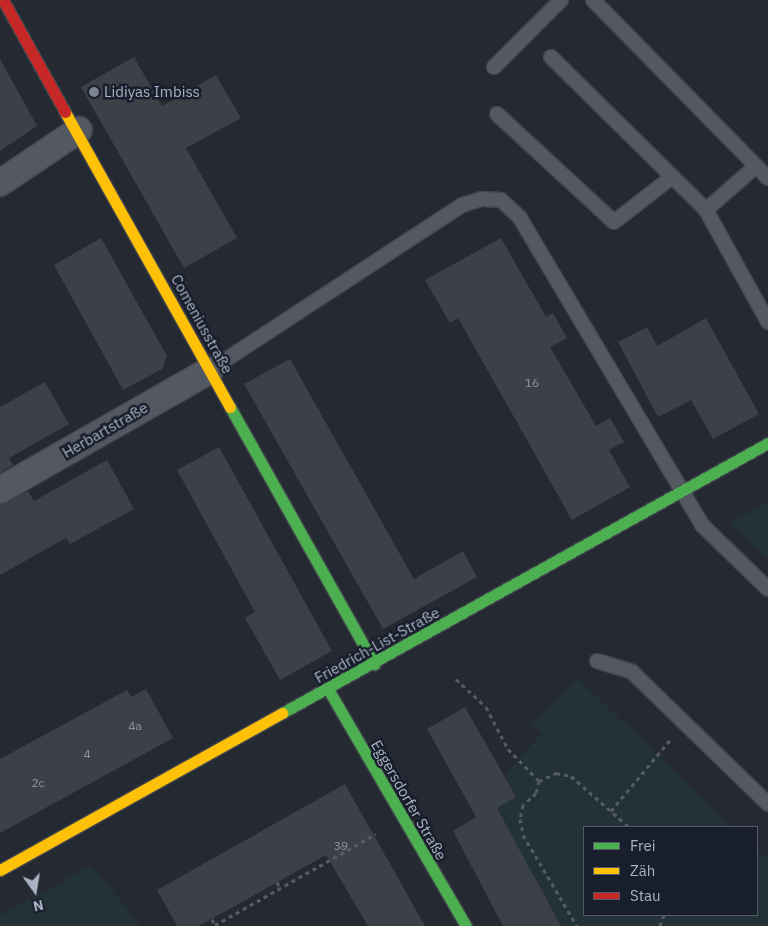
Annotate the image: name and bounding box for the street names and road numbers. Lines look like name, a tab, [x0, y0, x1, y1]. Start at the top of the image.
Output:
street label: Comeniusstraße	[167, 271, 237, 377]
street label: Herbartstraße	[59, 398, 151, 462]
street label: Friedrich-List-Straße	[311, 603, 443, 687]
street label: Eggersdorfer Straße	[367, 737, 451, 863]

